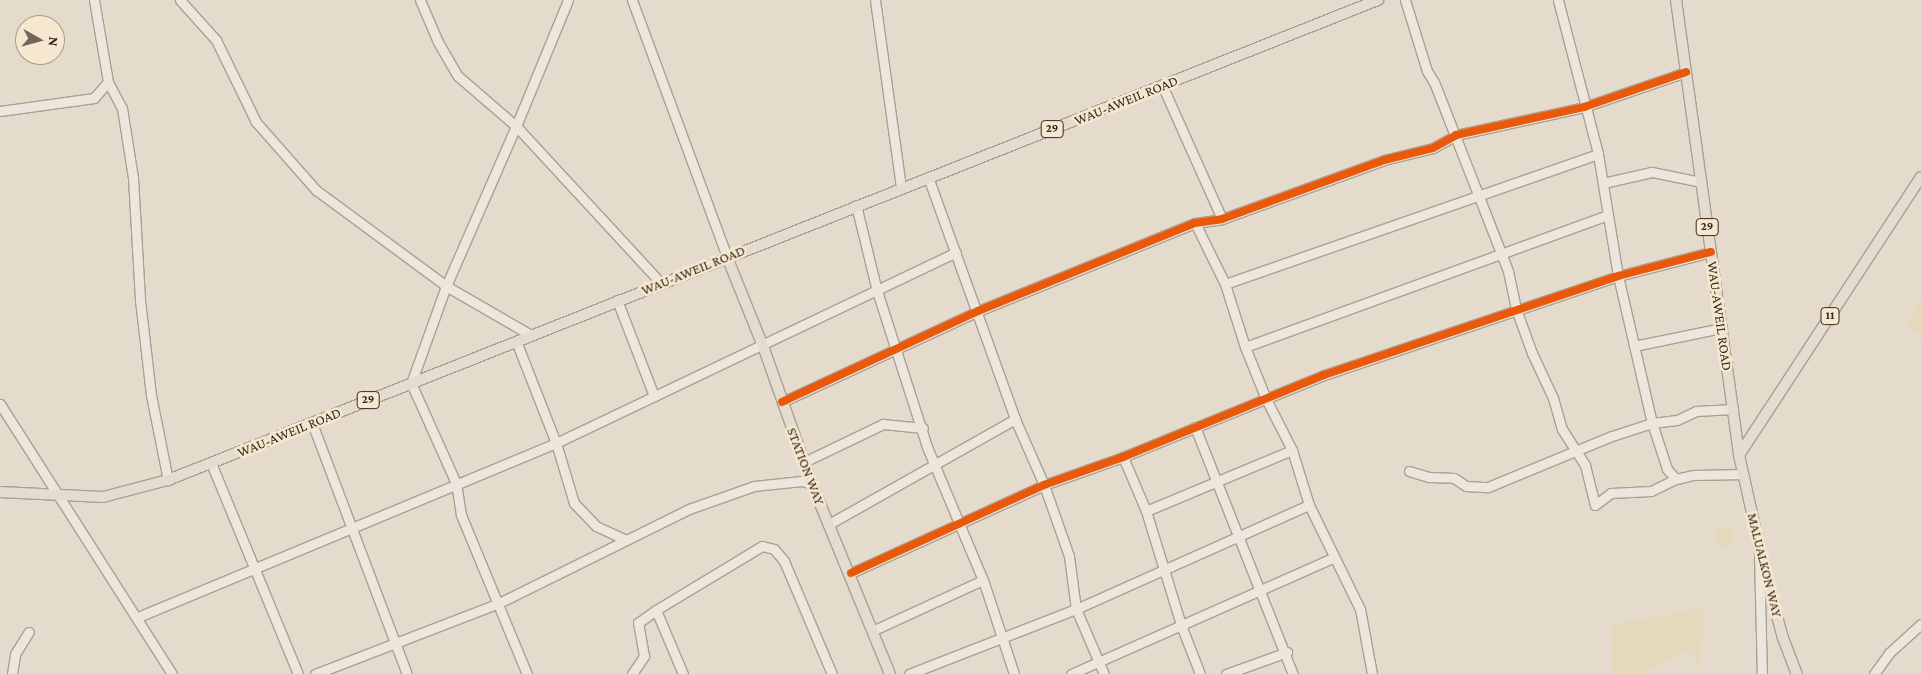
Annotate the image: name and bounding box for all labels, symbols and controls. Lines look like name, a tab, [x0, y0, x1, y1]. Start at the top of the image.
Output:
north arrow	[15, 15, 65, 65]
text: N	[45, 36, 62, 47]
street label: WAU-AWEIL ROAD	[1072, 72, 1180, 128]
road number: 29	[1040, 120, 1064, 138]
road number: 29	[1694, 218, 1720, 236]
street label: WAU-AWEIL ROAD	[639, 242, 747, 298]
street label: WAU-AWEIL ROAD	[1704, 260, 1736, 372]
road number: 11	[1820, 306, 1840, 326]
road number: 29	[356, 390, 380, 410]
street label: WAU-AWEIL ROAD	[235, 404, 343, 460]
street label: STATION WAY	[784, 425, 828, 507]
street label: MALUALKON WAY	[1744, 511, 1786, 619]

